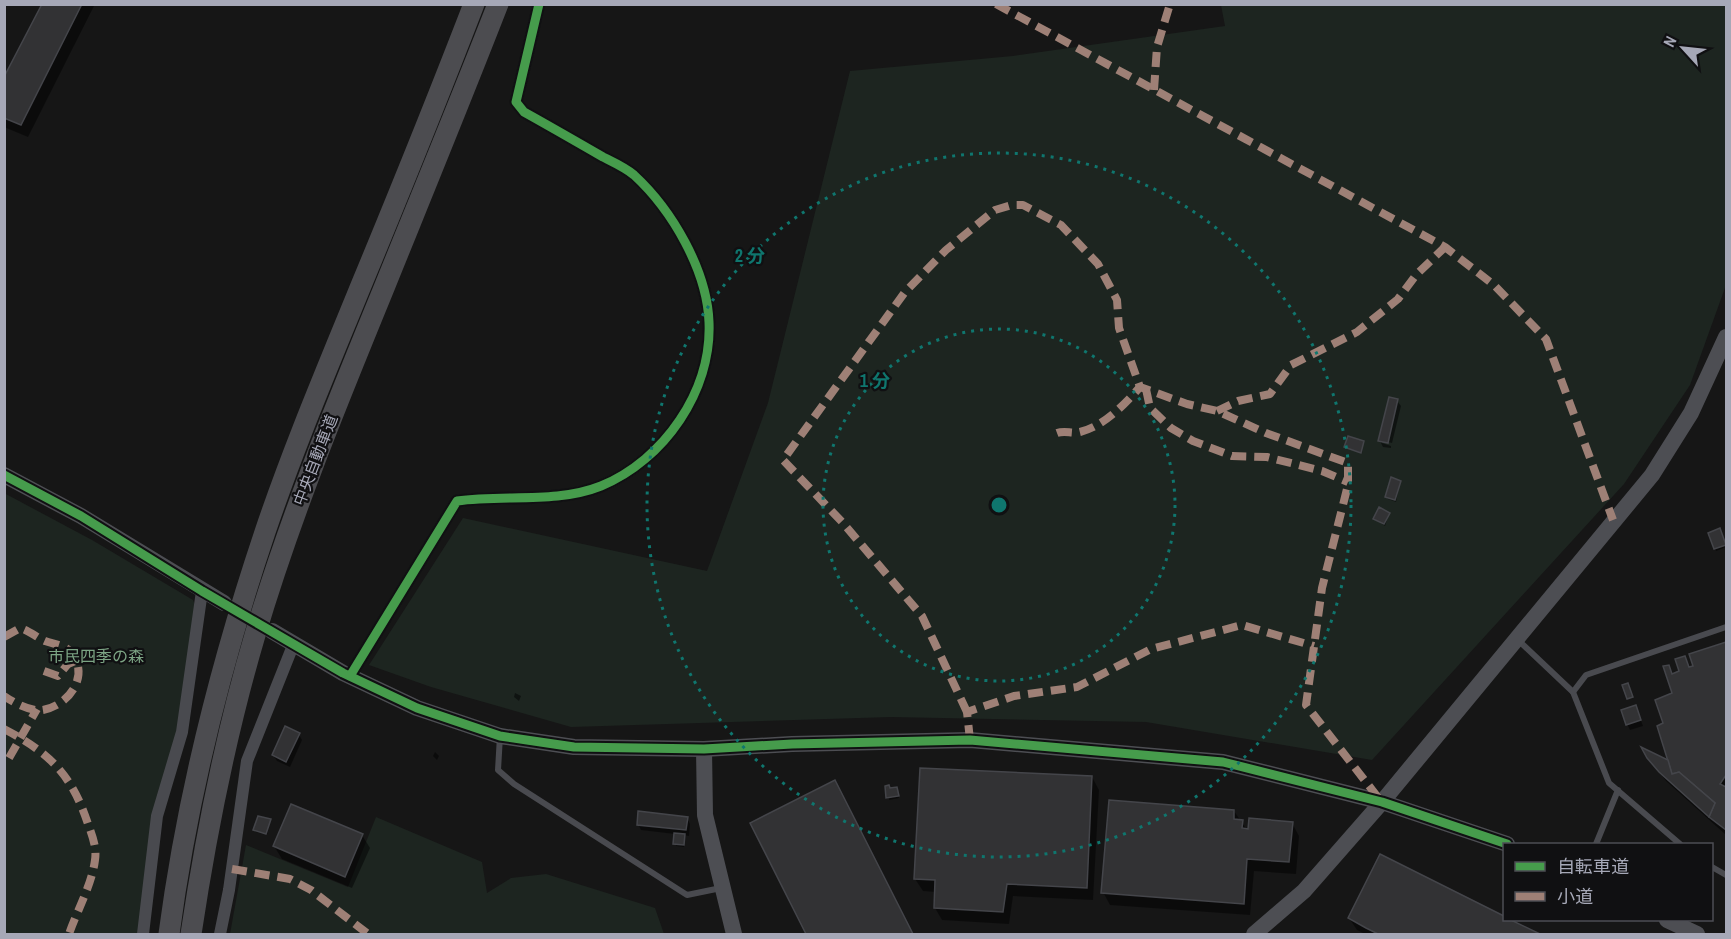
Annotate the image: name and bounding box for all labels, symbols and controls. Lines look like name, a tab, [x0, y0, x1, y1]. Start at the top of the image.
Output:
north arrow	[1653, 18, 1713, 78]
text: N	[1658, 32, 1682, 50]
text: 2 分	[735, 243, 765, 268]
text: 1 分	[860, 368, 890, 393]
street label: 中央自動車道	[288, 411, 342, 509]
centre of rings	[989, 495, 1009, 515]
park label: 市民四季の森	[48, 645, 144, 667]
legend	[1503, 843, 1713, 921]
text: 自転車道	[1557, 854, 1629, 879]
text: 小道	[1557, 884, 1593, 909]

